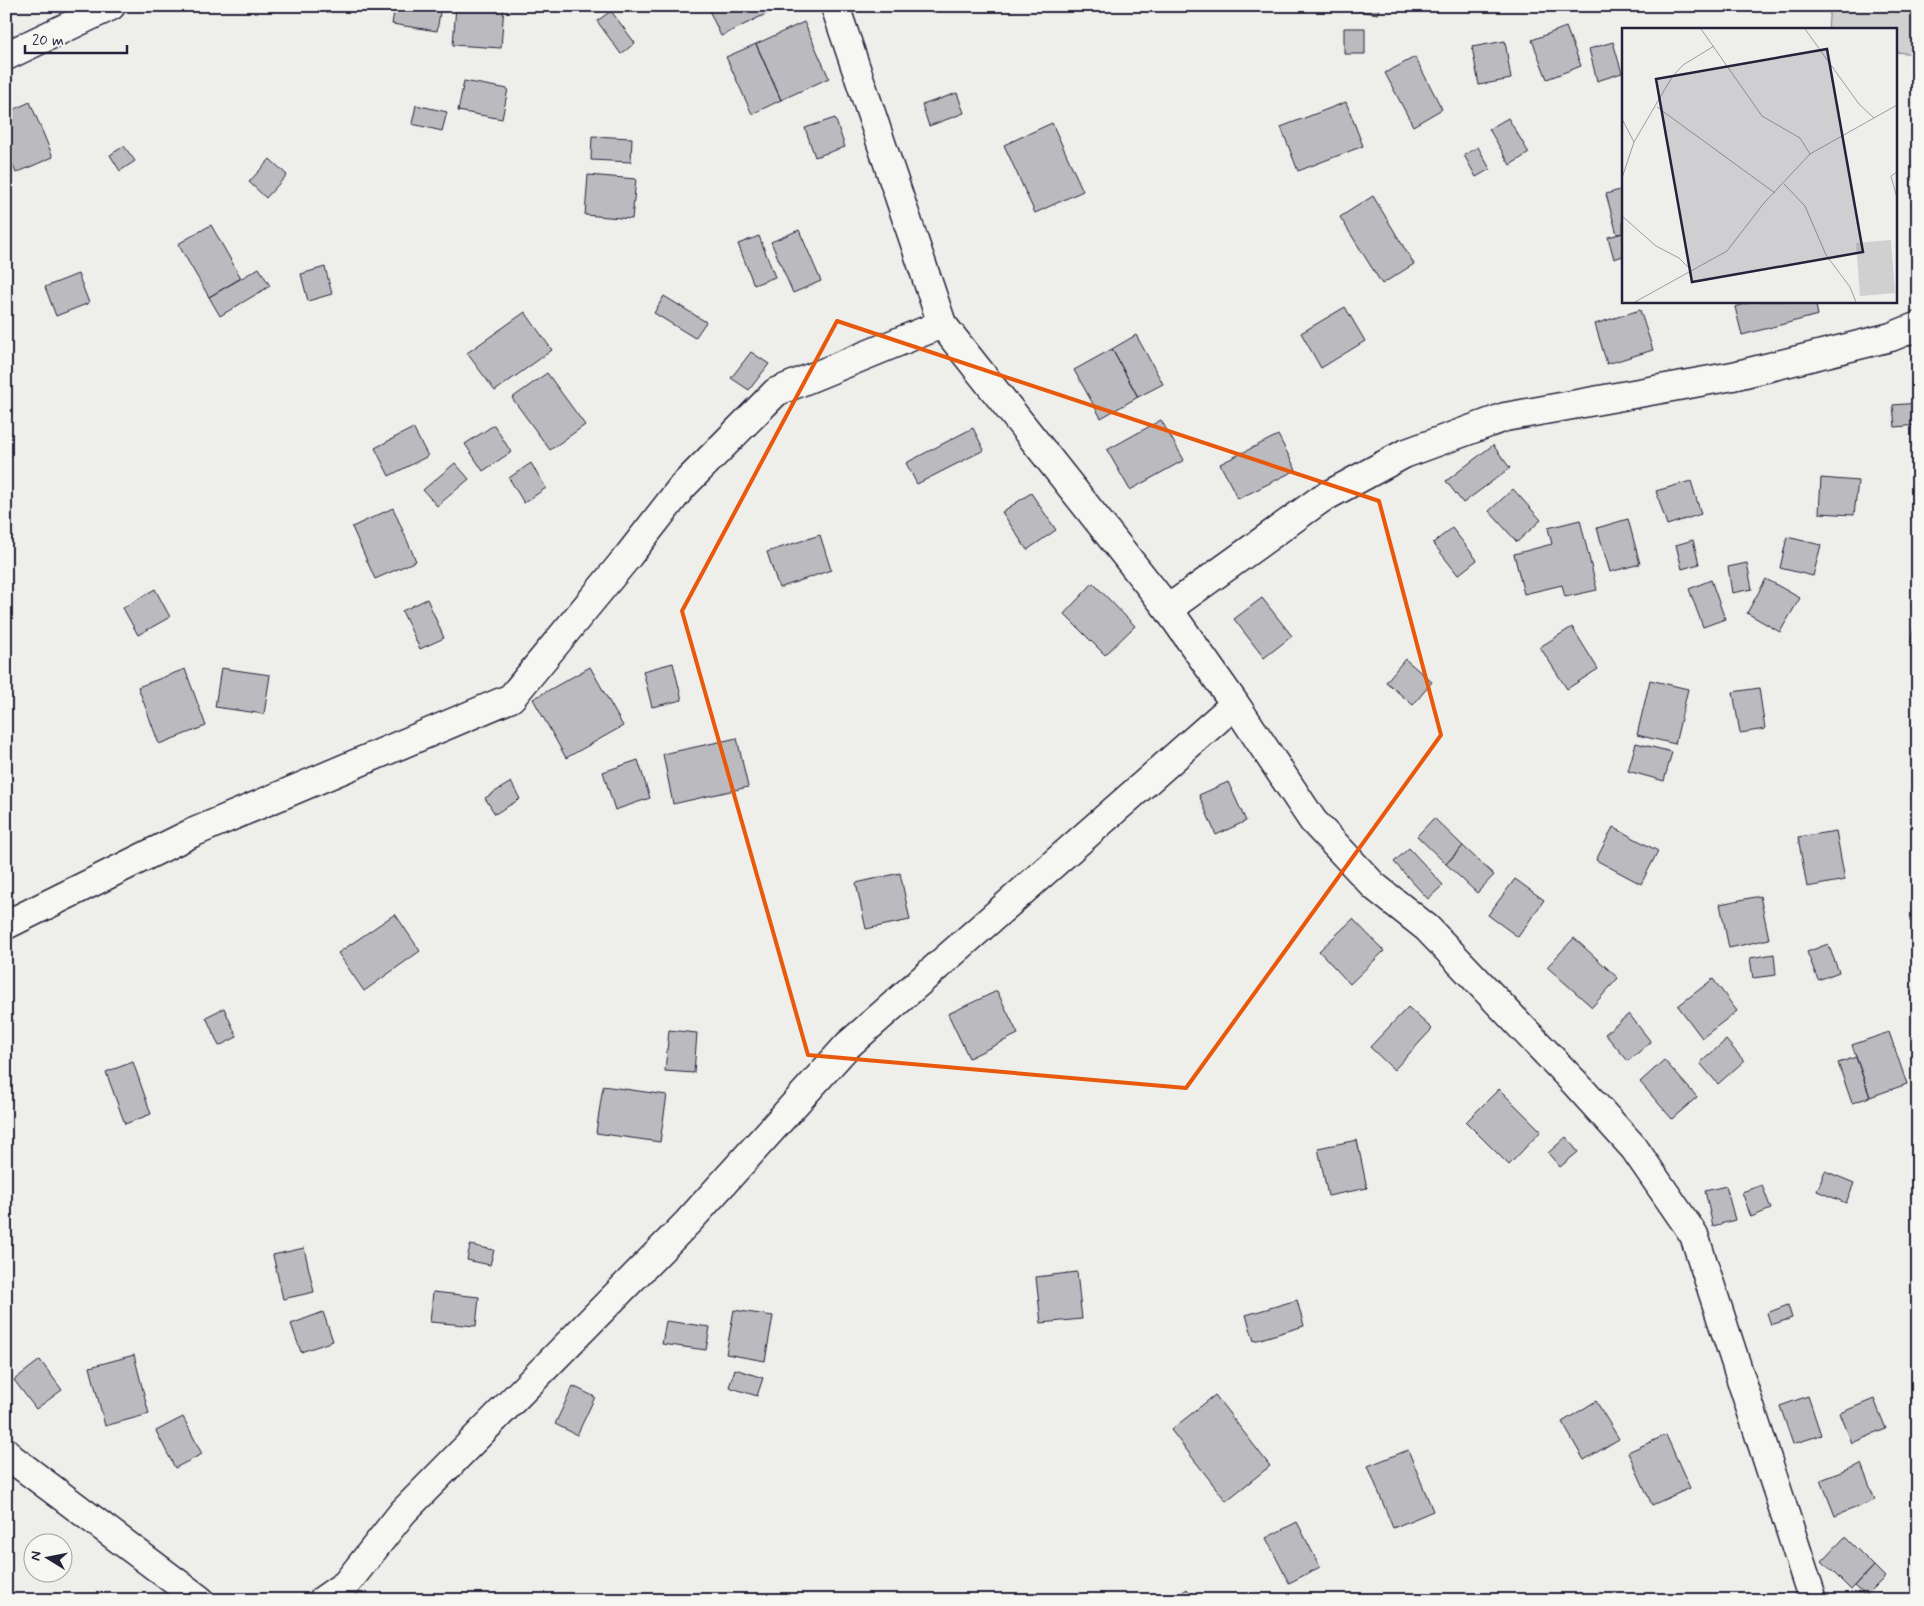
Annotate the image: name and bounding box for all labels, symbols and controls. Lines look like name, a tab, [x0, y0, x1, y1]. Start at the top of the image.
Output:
scale bar	[25, 22, 128, 54]
inset map	[1622, 28, 1896, 302]
text: 20 m	[32, 31, 64, 51]
north arrow	[22, 1534, 72, 1584]
text: N	[27, 1550, 46, 1562]

